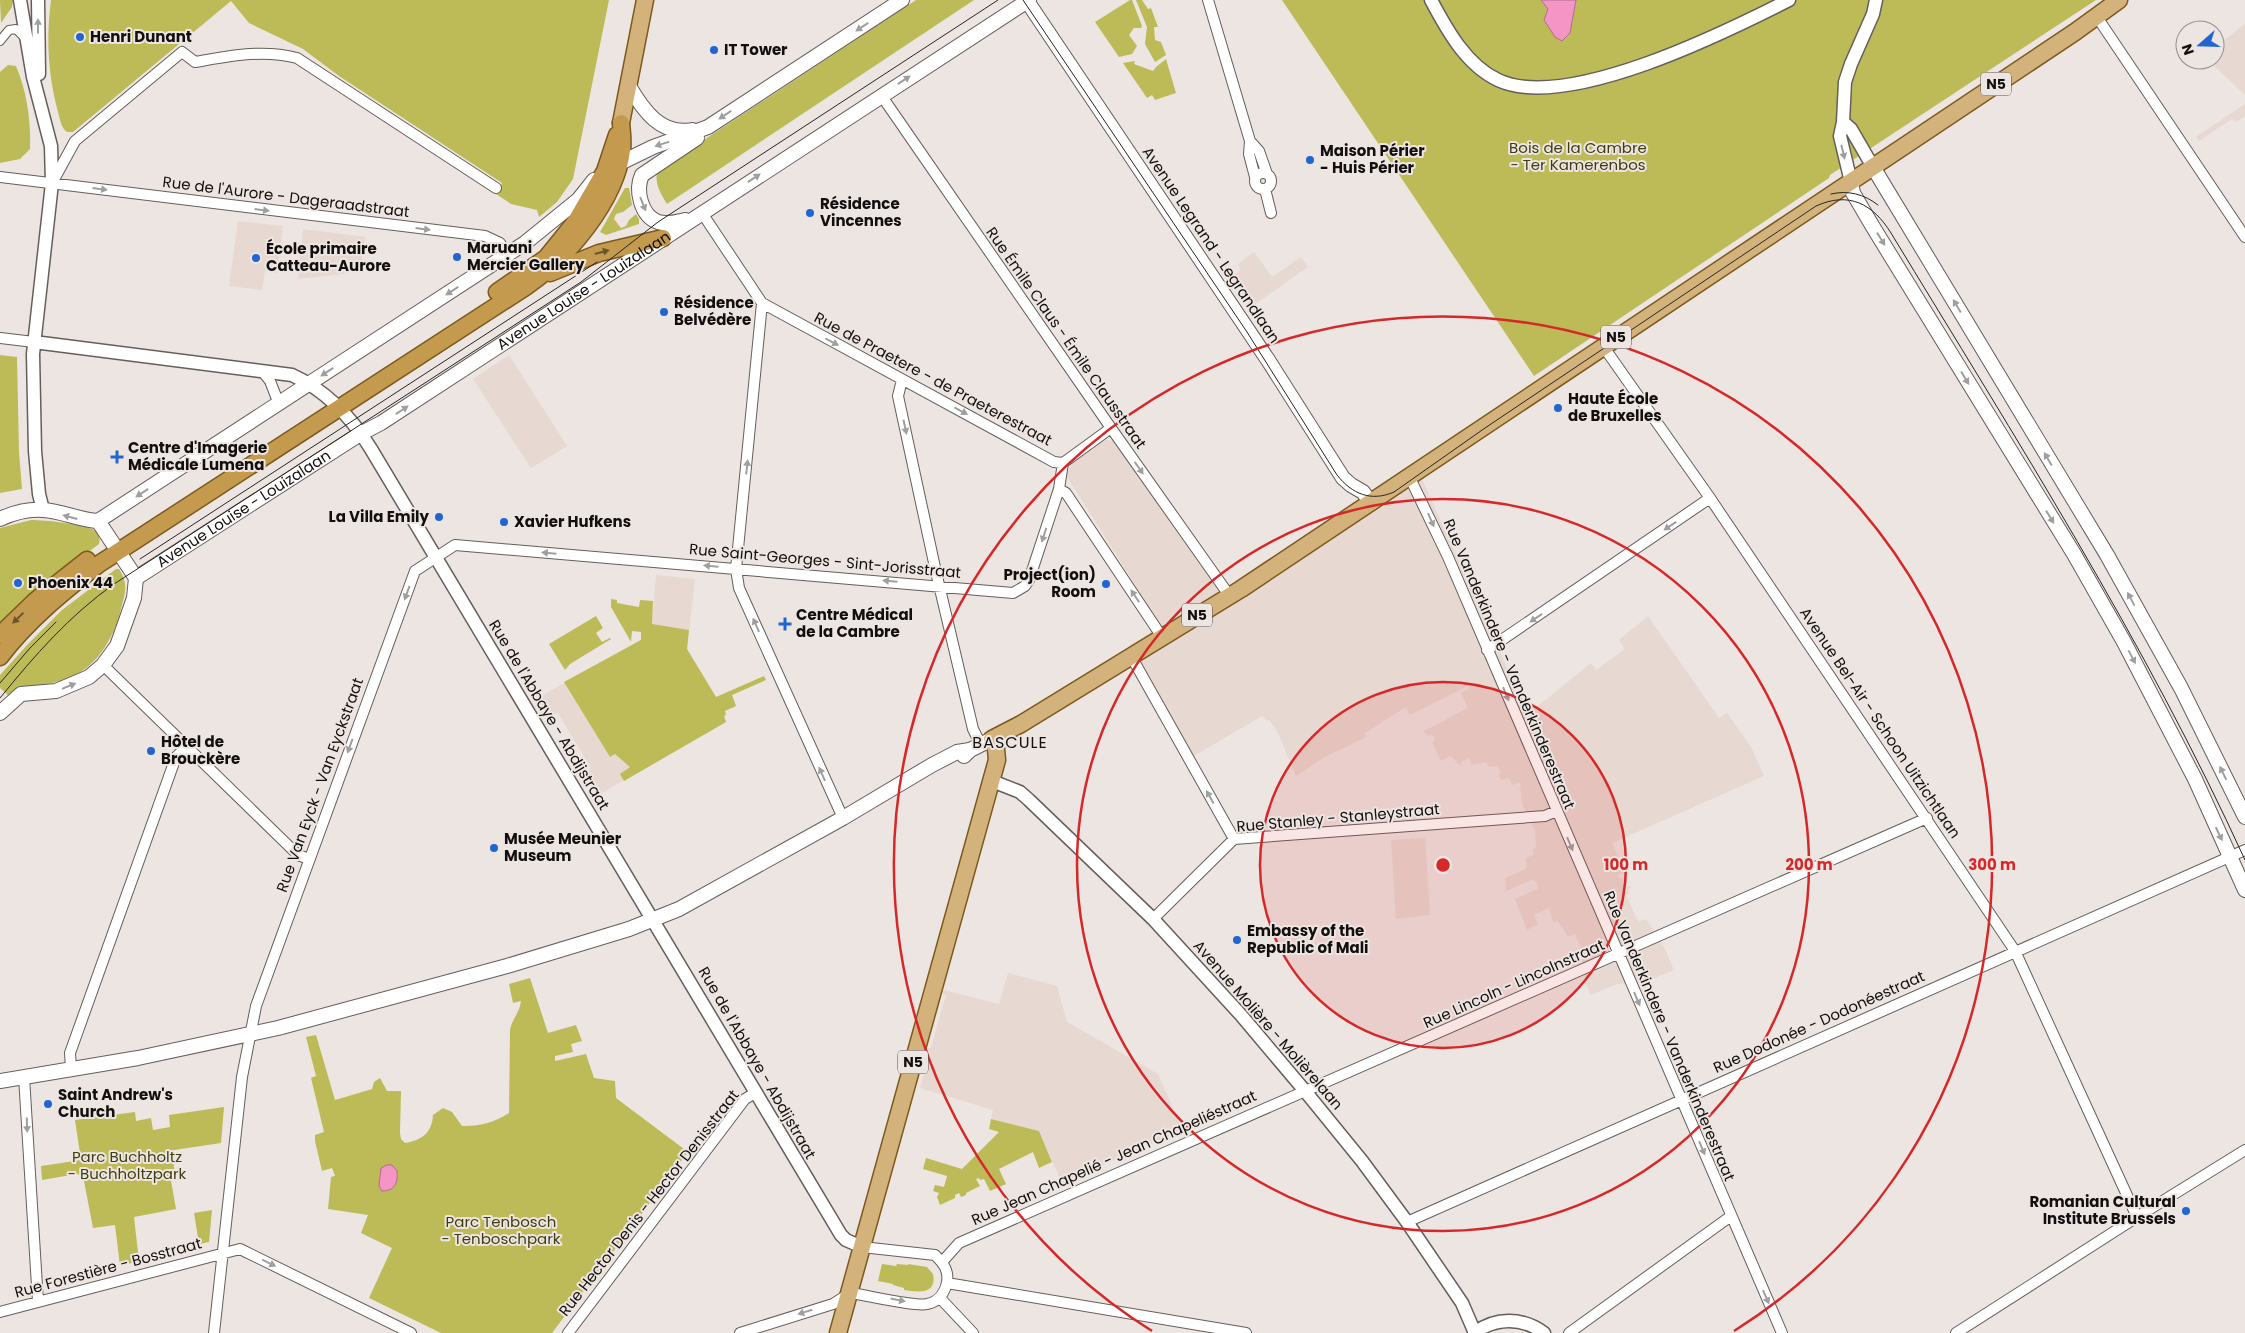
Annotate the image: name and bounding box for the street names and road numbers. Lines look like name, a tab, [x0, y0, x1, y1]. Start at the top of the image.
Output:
road number: N5	[1981, 72, 2011, 96]
street label: Avenue Legrand - Legrandlaan	[1138, 142, 1285, 347]
street label: Rue de l'Aurore - Dageraadstraat	[161, 171, 411, 222]
street label: Rue Émile Claus - Émile Clausstraat	[981, 223, 1151, 453]
street label: Avenue Louise - Louizalaan	[493, 226, 674, 355]
street label: Rue de Praetere - de Praeterestraat	[811, 307, 1056, 450]
road number: N5	[1601, 326, 1631, 348]
street label: Avenue Louise - Louizalaan	[152, 445, 335, 572]
street label: Rue Vanderkindere - Vanderkinderestraat	[1439, 515, 1580, 812]
street label: Rue Saint-Georges - Sint-Jorisstraat	[688, 538, 962, 583]
street label: Avenue Bel-Air - Schoon Uitzichtlaan	[1795, 603, 1966, 842]
road number: N5	[1182, 604, 1212, 626]
street label: Rue de l'Abbaye - Abdijstraat	[484, 616, 615, 814]
street label: Rue Van Eyck - Van Eyckstraat	[271, 675, 368, 895]
street label: Rue Stanley - Stanleystraat	[1236, 798, 1440, 837]
street label: Rue Vanderkindere - Vanderkinderestraat	[1599, 887, 1740, 1184]
street label: Rue Lincoln - Lincolnstraat	[1420, 934, 1608, 1033]
street label: Avenue Molière - Molièrelaan	[1189, 935, 1348, 1114]
street label: Rue de l'Abbaye - Abdijstraat	[694, 963, 821, 1163]
street label: Rue Dodonée - Dodonéestraat	[1710, 965, 1928, 1078]
road number: N5	[898, 1050, 928, 1074]
street label: Rue Hector Denis - Hector Denisstraat	[554, 1085, 744, 1320]
street label: Rue Jean Chapelié - Jean Chapeliéstraat	[968, 1085, 1260, 1230]
street label: Rue Forestière - Bosstraat	[12, 1232, 204, 1303]

